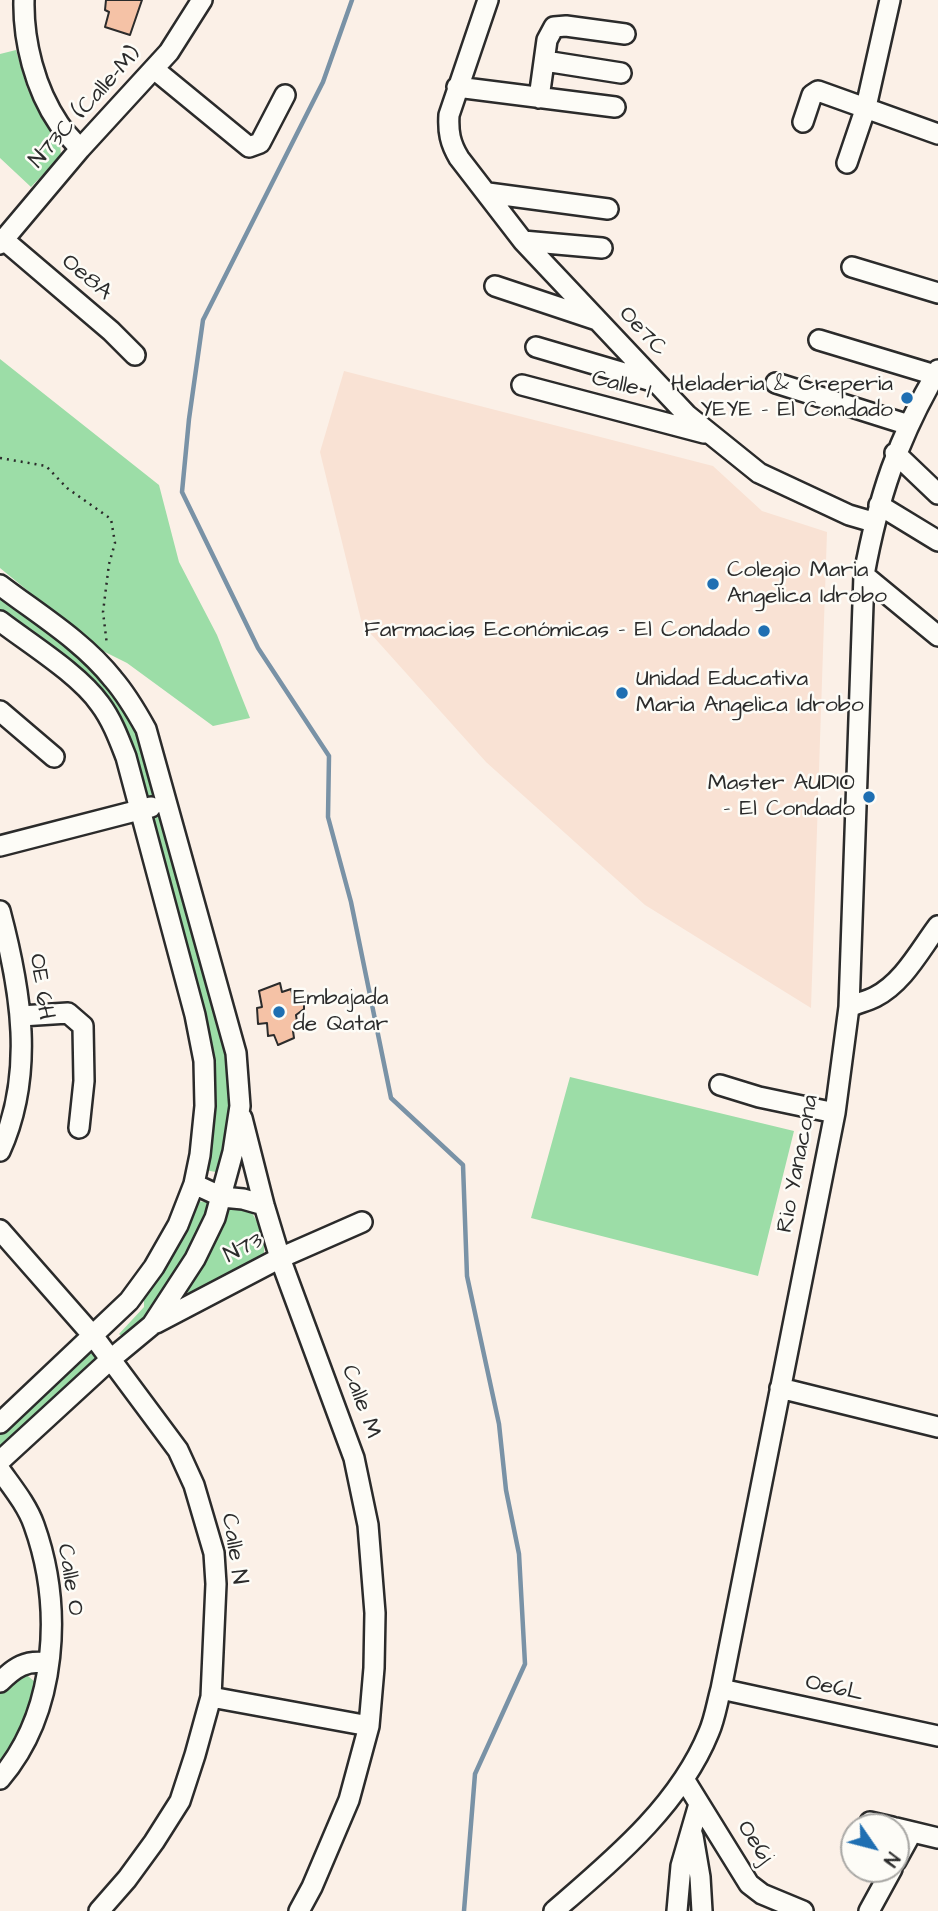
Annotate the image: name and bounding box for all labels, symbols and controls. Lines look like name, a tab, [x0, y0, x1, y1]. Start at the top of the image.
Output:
street label: N73C (Calle-M)	[24, 41, 148, 175]
street label: Oe8A	[55, 249, 117, 307]
street label: Oe7C	[612, 301, 672, 363]
street label: Calle 1	[589, 365, 653, 407]
place label: Heladeria & Creperia YEYE - El Condado	[671, 371, 893, 425]
marker: Heladeria & Creperia YEYE - El Condado	[899, 390, 915, 406]
place label: Colegio Maria Angelica Idrobo	[727, 557, 887, 611]
marker: Colegio Maria Angelica Idrobo	[705, 576, 721, 592]
place label: Farmacias Económicas - El Condado	[364, 617, 750, 645]
marker: Farmacias Económicas - El Condado	[756, 623, 772, 639]
place label: Unidad Educativa Maria Angelica Idrobo	[636, 666, 864, 720]
marker: Unidad Educativa Maria Angelica Idrobo	[614, 685, 630, 701]
place label: Master AUDIO - El Condado	[708, 770, 855, 824]
marker: Master AUDIO - El Condado	[861, 789, 877, 805]
street label: OE 6H	[22, 952, 58, 1022]
place label: Embajada de Qatar	[293, 985, 388, 1039]
marker: Embajada de Qatar	[271, 1004, 287, 1020]
street label: Rio Yanacona	[772, 1093, 826, 1235]
street label: N73	[220, 1228, 268, 1270]
street label: Calle M	[334, 1362, 386, 1442]
street label: Calle N	[214, 1512, 252, 1586]
street label: Calle O	[50, 1542, 88, 1618]
street label: Oe6L	[803, 1669, 865, 1709]
north arrow	[840, 1813, 910, 1883]
street label: Oe6j	[730, 1816, 778, 1870]
text: N	[877, 1847, 905, 1872]

